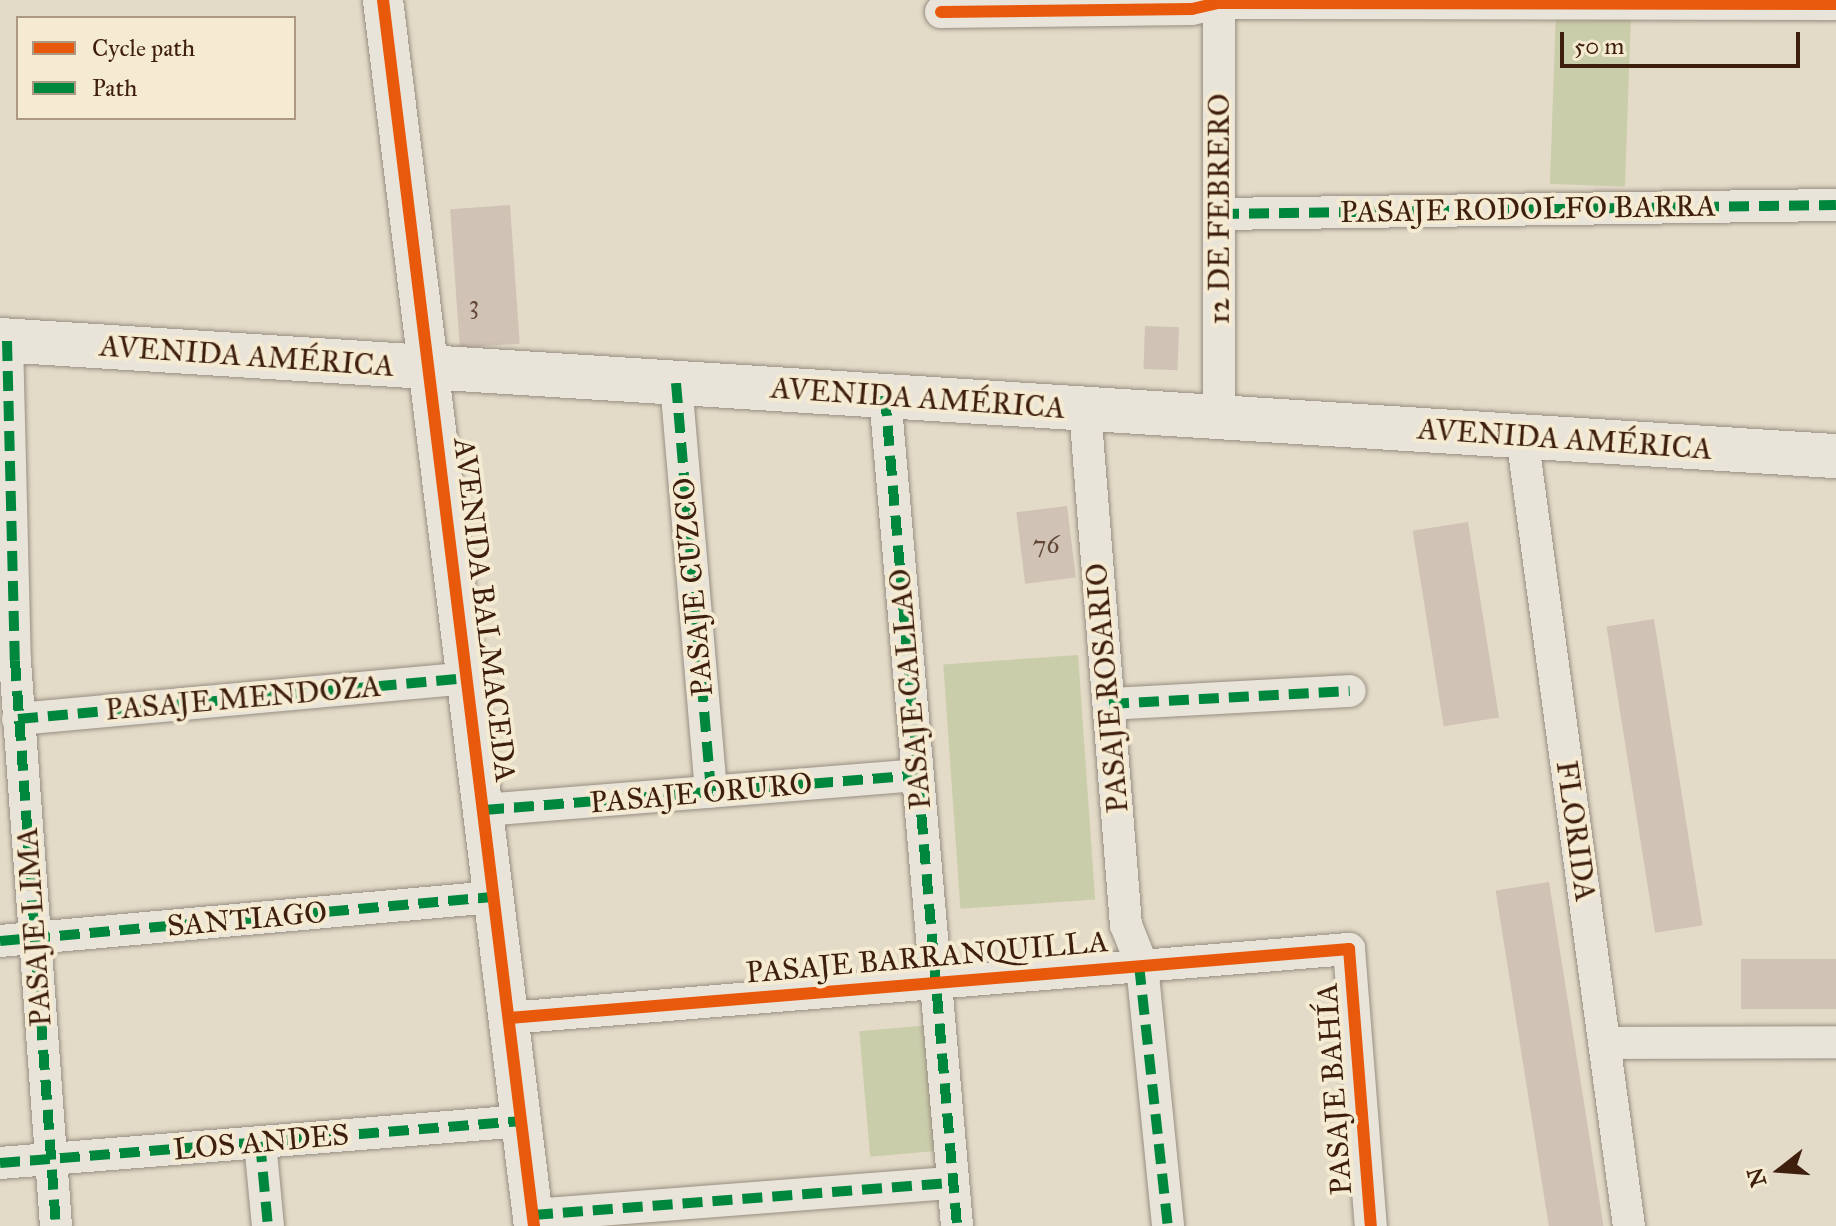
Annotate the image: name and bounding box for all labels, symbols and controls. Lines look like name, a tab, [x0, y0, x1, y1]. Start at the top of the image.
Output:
legend	[16, 16, 296, 120]
scale bar	[1564, 16, 1804, 66]
text: 50 m	[1574, 31, 1624, 61]
text: Cycle path	[92, 33, 195, 63]
text: Path	[92, 73, 137, 103]
street label: 12 DE FEBRERO	[1201, 93, 1237, 325]
street label: PASAJE RODOLFO BARRA	[1340, 188, 1716, 230]
house number: 3	[469, 289, 479, 321]
street label: AVENIDA AMÉRICA	[98, 328, 396, 384]
street label: AVENIDA AMÉRICA	[769, 370, 1067, 426]
street label: AVENIDA AMÉRICA	[1416, 411, 1714, 467]
street label: AVENIDA BALMACEDA	[446, 436, 524, 784]
street label: PASAJE CUZCO	[666, 476, 720, 698]
house number: 76	[1032, 529, 1060, 561]
street label: PASAJE ROSARIO	[1078, 562, 1136, 814]
street label: PASAJE CALLAO	[882, 567, 938, 811]
street label: PASAJE MENDOZA	[104, 668, 382, 728]
street label: FLORIDA	[1548, 758, 1604, 904]
street label: PASAJE ORURO	[588, 765, 814, 821]
street label: PASAJE LIMA	[9, 826, 59, 1028]
street label: SANTIAGO	[165, 894, 329, 944]
street label: PASAJE BARRANQUILLA	[744, 923, 1110, 991]
street label: PASAJE BAHÍA	[1309, 982, 1359, 1196]
street label: LOS ANDES	[172, 1116, 350, 1168]
north arrow	[1740, 1130, 1820, 1210]
text: N	[1741, 1164, 1772, 1190]

